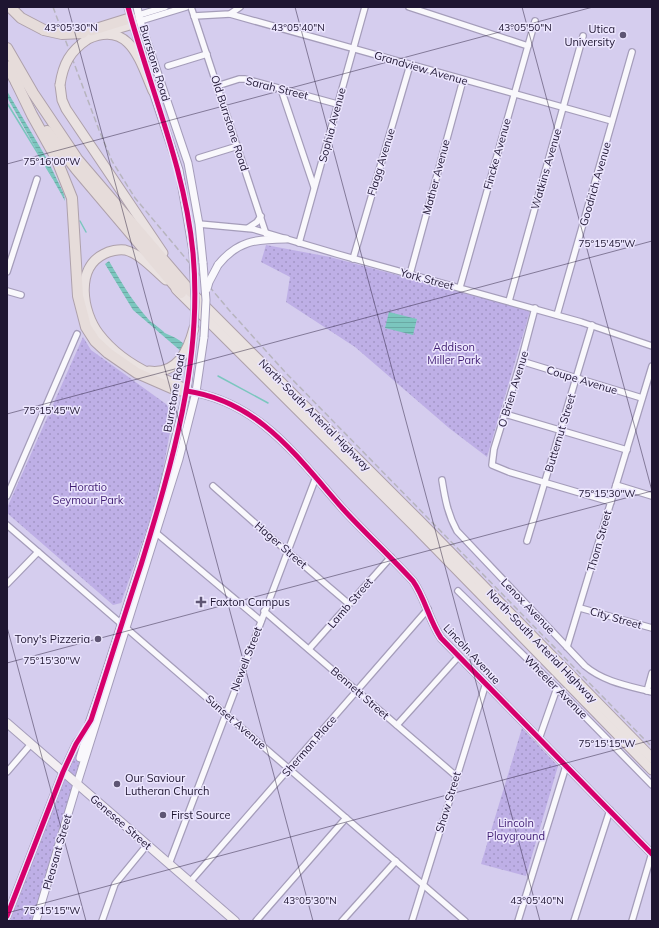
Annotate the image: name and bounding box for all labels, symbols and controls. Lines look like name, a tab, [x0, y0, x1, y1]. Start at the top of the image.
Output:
text: 43°05'30"N	[44, 21, 98, 34]
text: 43°05'40"N	[271, 21, 325, 34]
text: 43°05'50"N	[498, 21, 552, 34]
place label: Utica University	[564, 22, 615, 49]
street label: Burrstone Road	[137, 23, 173, 103]
marker: Utica University	[618, 30, 628, 40]
street label: Grandview Avenue	[373, 48, 469, 88]
street label: Old Burrstone Road	[208, 73, 252, 173]
street label: Sarah Street	[244, 73, 310, 103]
street label: Sophia Avenue	[315, 86, 349, 164]
street label: Fincke Avenue	[480, 117, 514, 191]
street label: Flagg Avenue	[364, 127, 398, 197]
street label: Watkins Avenue	[528, 127, 564, 211]
street label: Mather Avenue	[419, 138, 453, 216]
street label: Goodrich Avenue	[576, 140, 614, 228]
text: 75°16'00"W	[24, 155, 80, 168]
text: 75°15'45"W	[579, 237, 635, 250]
street label: York Street	[398, 265, 456, 293]
park label: Addison Miller Park	[427, 340, 481, 367]
street label: O Brien Avenue	[495, 349, 531, 429]
street label: Burrstone Road	[160, 353, 188, 433]
street label: North-South Arterial Highway	[256, 356, 374, 474]
street label: Coupe Avenue	[545, 363, 619, 397]
street label: Butternut Street	[541, 392, 579, 474]
text: 75°15'45"W	[24, 404, 80, 417]
park label: Horatio Seymour Park	[53, 480, 124, 507]
text: 75°15'30"W	[579, 487, 635, 500]
street label: Thorn Street	[584, 509, 614, 573]
street label: Hager Street	[252, 518, 310, 572]
street label: Lamb Street	[324, 575, 376, 631]
street label: Lenox Avenue	[498, 575, 558, 637]
street label: North-South Arterial Highway	[484, 586, 600, 706]
place label: Faxton Campus	[210, 595, 290, 609]
marker: Faxton Campus	[195, 596, 207, 608]
street label: City Street	[588, 604, 644, 632]
street label: Lincoln Avenue	[441, 621, 503, 687]
street label: Newell Street	[227, 625, 265, 693]
place label: Tony's Pizzeria	[15, 632, 90, 646]
marker: Tony's Pizzeria	[93, 634, 103, 644]
street label: Wheeler Avenue	[521, 652, 591, 722]
text: 75°15'30"W	[24, 654, 80, 667]
street label: Bennett Street	[328, 664, 392, 722]
street label: Sunset Avenue	[203, 692, 269, 752]
street label: Sherman Place	[279, 713, 339, 779]
text: 75°15'15"W	[579, 737, 635, 750]
street label: Shaw Street	[432, 770, 464, 834]
place label: Our Saviour Lutheran Church	[125, 771, 210, 798]
marker: Our Saviour Lutheran Church	[112, 779, 122, 789]
street label: Genesee Street	[87, 791, 155, 853]
place label: First Source	[171, 808, 231, 822]
marker: First Source	[158, 810, 168, 820]
street label: Pleasant Street	[40, 812, 75, 891]
park label: Lincoln Playground	[487, 816, 545, 843]
text: 43°05'30"N	[283, 894, 337, 907]
text: 43°05'40"N	[510, 894, 564, 907]
text: 75°15'15"W	[24, 904, 80, 917]

